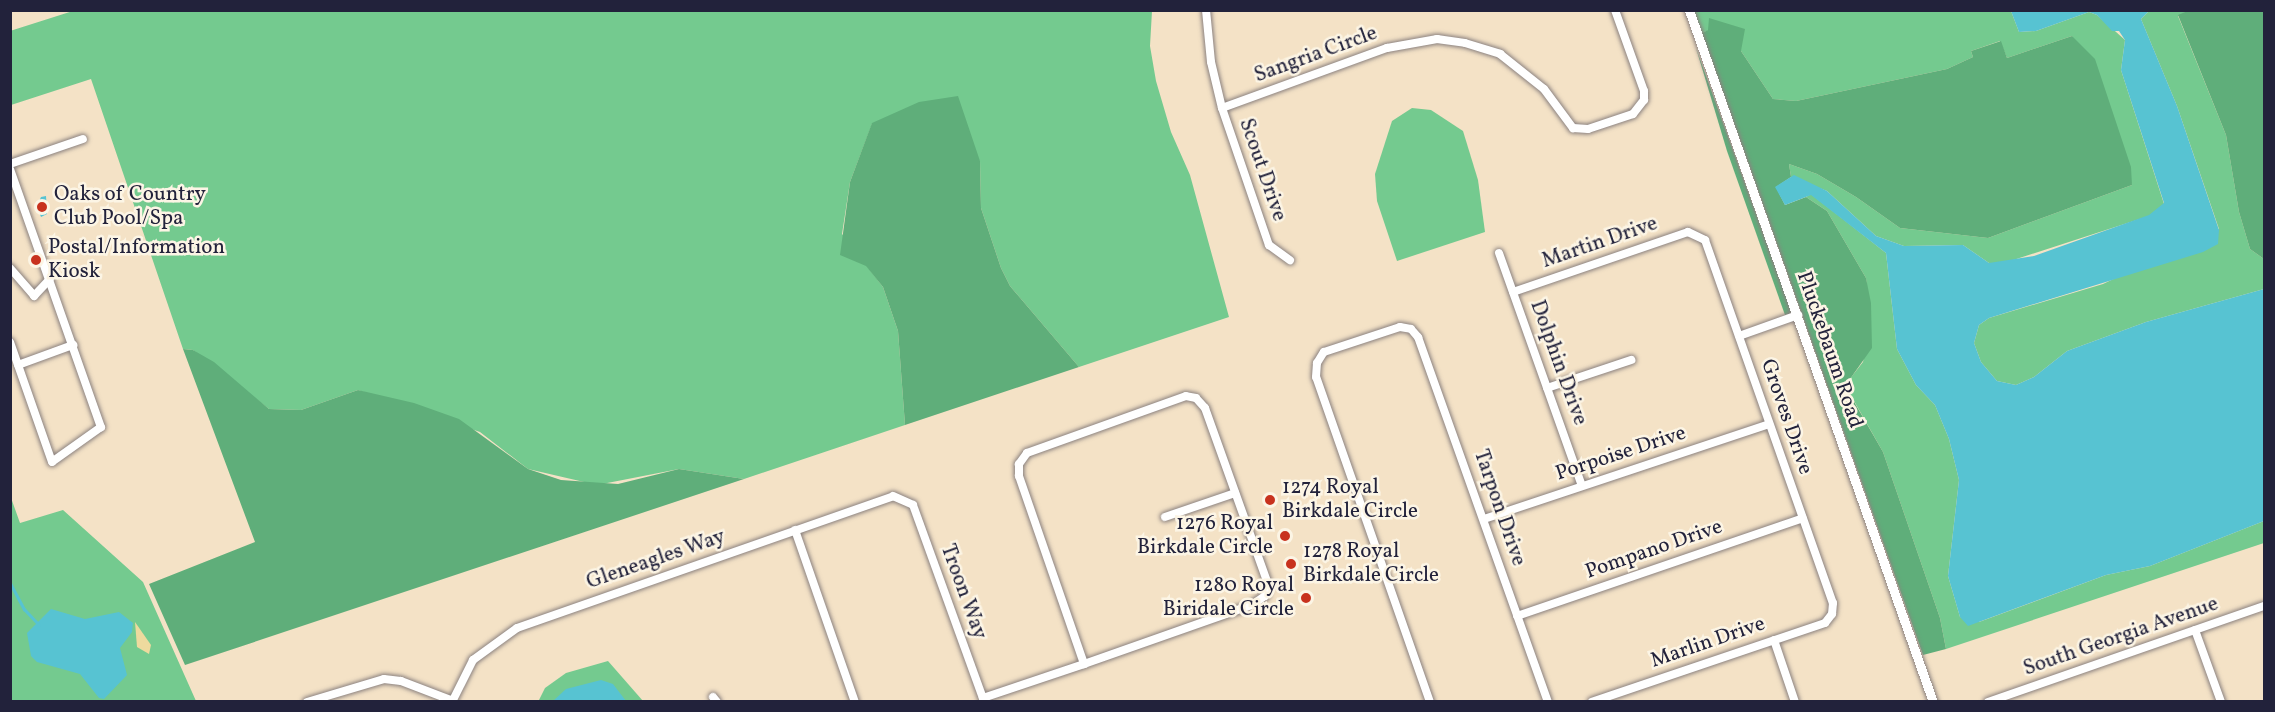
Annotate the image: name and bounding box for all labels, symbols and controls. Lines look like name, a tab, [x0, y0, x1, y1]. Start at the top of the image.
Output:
street label: Sangria Circle	[1251, 21, 1381, 89]
street label: Scout Drive	[1233, 115, 1291, 225]
place label: Oaks of Country Club Pool/Spa	[54, 182, 204, 232]
marker: Oaks of Country Club Pool/Spa	[35, 200, 49, 214]
street label: Martin Drive	[1539, 211, 1661, 275]
place label: Postal/Information Kiosk	[48, 235, 225, 285]
marker: Postal/Information Kiosk	[29, 253, 43, 267]
street label: Pluckebaum Road	[1790, 268, 1868, 432]
street label: Dolphin Drive	[1524, 297, 1592, 429]
street label: Groves Drive	[1754, 356, 1818, 478]
street label: Porpoise Drive	[1553, 421, 1689, 487]
street label: Tarpon Drive	[1467, 446, 1531, 570]
place label: 1274 Royal Birkdale Circle	[1282, 475, 1418, 525]
marker: 1274 Royal Birkdale Circle	[1263, 493, 1277, 507]
place label: 1276 Royal Birkdale Circle	[1137, 511, 1273, 561]
street label: Pompano Drive	[1582, 515, 1726, 585]
street label: Gleneagles Way	[583, 524, 729, 596]
marker: 1276 Royal Birkdale Circle	[1278, 529, 1292, 543]
place label: 1278 Royal Birkdale Circle	[1303, 539, 1439, 589]
street label: Troon Way	[934, 541, 992, 643]
marker: 1278 Royal Birkdale Circle	[1284, 557, 1298, 571]
place label: 1280 Royal Biridale Circle	[1163, 573, 1294, 623]
marker: 1280 Royal Biridale Circle	[1299, 591, 1313, 605]
street label: South Georgia Avenue	[2020, 592, 2222, 682]
street label: Marlin Drive	[1647, 612, 1769, 674]

